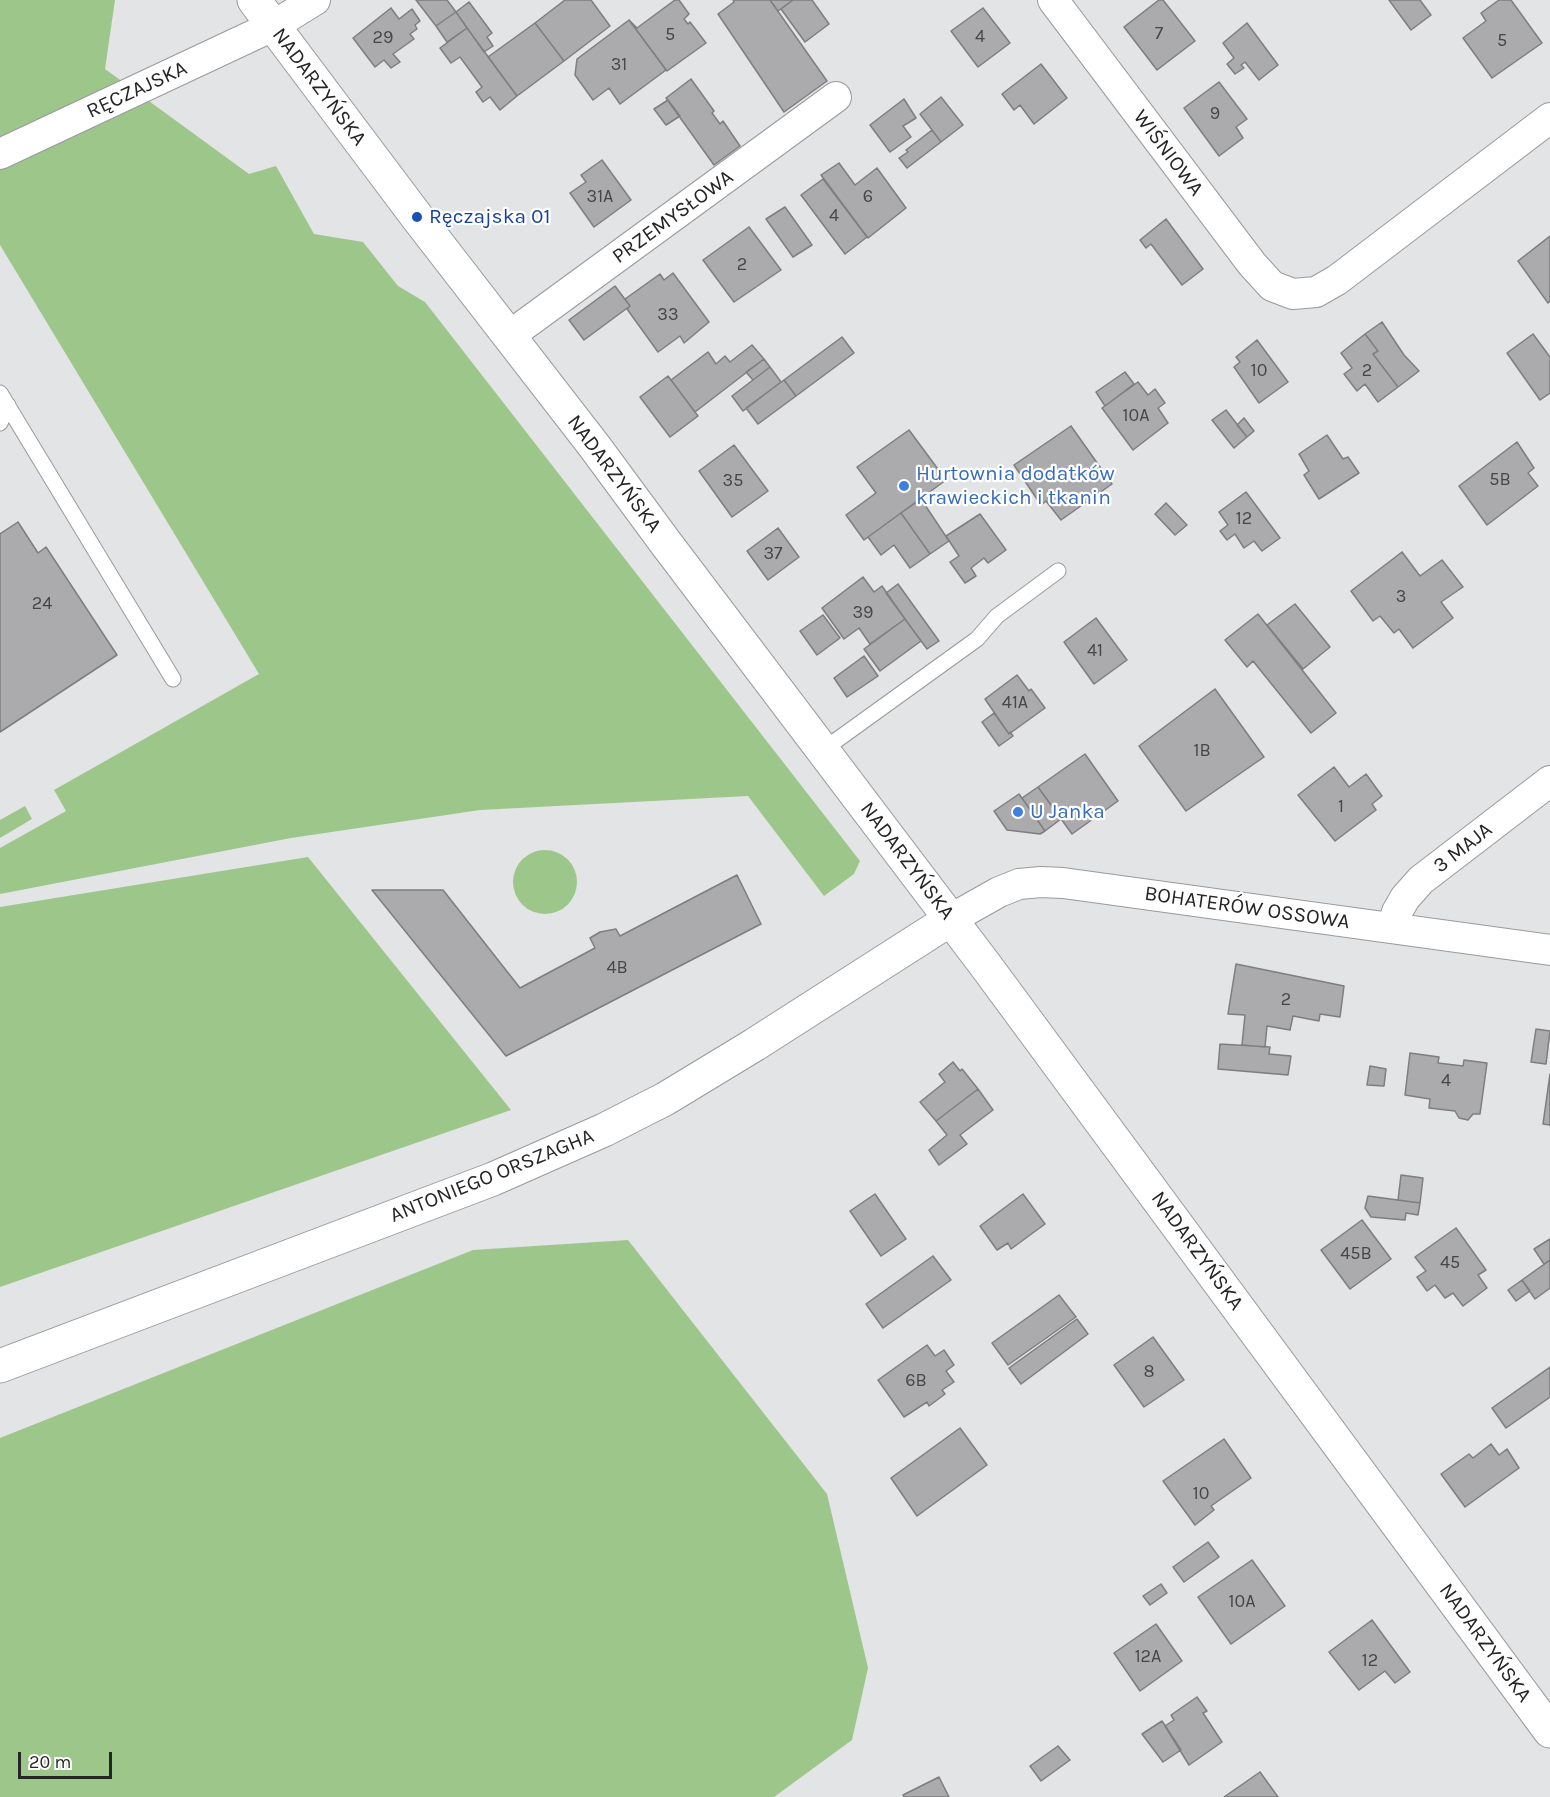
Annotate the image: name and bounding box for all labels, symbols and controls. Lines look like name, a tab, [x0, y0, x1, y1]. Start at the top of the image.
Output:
street label: NADARZYŃSKA	[266, 23, 372, 151]
house number: 7	[1155, 23, 1163, 45]
house number: 5	[665, 24, 675, 46]
house number: 4	[975, 26, 985, 48]
house number: 29	[373, 27, 393, 49]
house number: 5	[1497, 30, 1507, 52]
house number: 31	[611, 54, 627, 76]
street label: RĘCZAJSKA	[83, 56, 191, 124]
house number: 9	[1210, 103, 1220, 125]
street label: WIŚNIOWA	[1127, 105, 1209, 201]
street label: PRZEMYSŁOWA	[607, 165, 739, 269]
house number: 31A	[587, 186, 613, 208]
house number: 6	[863, 186, 873, 208]
place label: Ręczajska 01	[429, 204, 550, 230]
house number: 4	[829, 205, 839, 227]
marker: Ręczajska 01	[410, 210, 424, 224]
house number: 2	[737, 254, 747, 276]
house number: 33	[657, 304, 679, 326]
house number: 10	[1251, 360, 1267, 382]
house number: 2	[1362, 360, 1372, 382]
house number: 10A	[1123, 405, 1149, 427]
street label: NADARZYŃSKA	[561, 410, 667, 538]
place label: Hurtownia dodatków krawieckich i tkanin	[916, 461, 1115, 511]
house number: 5B	[1489, 469, 1511, 491]
house number: 35	[723, 470, 743, 492]
marker: Hurtownia dodatków krawieckich i tkanin	[897, 479, 911, 493]
house number: 12	[1236, 508, 1252, 530]
house number: 37	[763, 543, 783, 565]
house number: 3	[1396, 586, 1406, 608]
house number: 24	[32, 593, 52, 615]
house number: 39	[852, 602, 874, 624]
house number: 41	[1087, 640, 1103, 662]
house number: 41A	[1002, 692, 1028, 714]
house number: 1B	[1193, 740, 1211, 762]
house number: 1	[1338, 796, 1344, 818]
street label: NADARZYŃSKA	[854, 797, 960, 925]
place label: U Janka	[1030, 799, 1105, 825]
marker: U Janka	[1011, 805, 1025, 819]
street label: 3 MAJA	[1429, 817, 1497, 879]
street label: BOHATERÓW OSSOWA	[1143, 881, 1351, 935]
house number: 4B	[606, 957, 628, 979]
house number: 2	[1281, 989, 1291, 1011]
house number: 4	[1441, 1070, 1451, 1092]
street label: ANTONIEGO ORSZAGHA	[386, 1124, 598, 1228]
street label: NADARZYŃSKA	[1145, 1187, 1249, 1315]
house number: 45B	[1340, 1243, 1372, 1265]
house number: 45	[1440, 1252, 1460, 1274]
house number: 8	[1143, 1361, 1155, 1383]
house number: 6B	[905, 1370, 927, 1392]
house number: 10	[1193, 1483, 1209, 1505]
street label: NADARZYŃSKA	[1433, 1579, 1537, 1707]
house number: 10A	[1229, 1591, 1255, 1613]
house number: 12A	[1135, 1646, 1161, 1668]
house number: 12	[1362, 1650, 1378, 1672]
scale bar	[21, 1740, 116, 1778]
text: 20 m	[29, 1751, 71, 1773]

